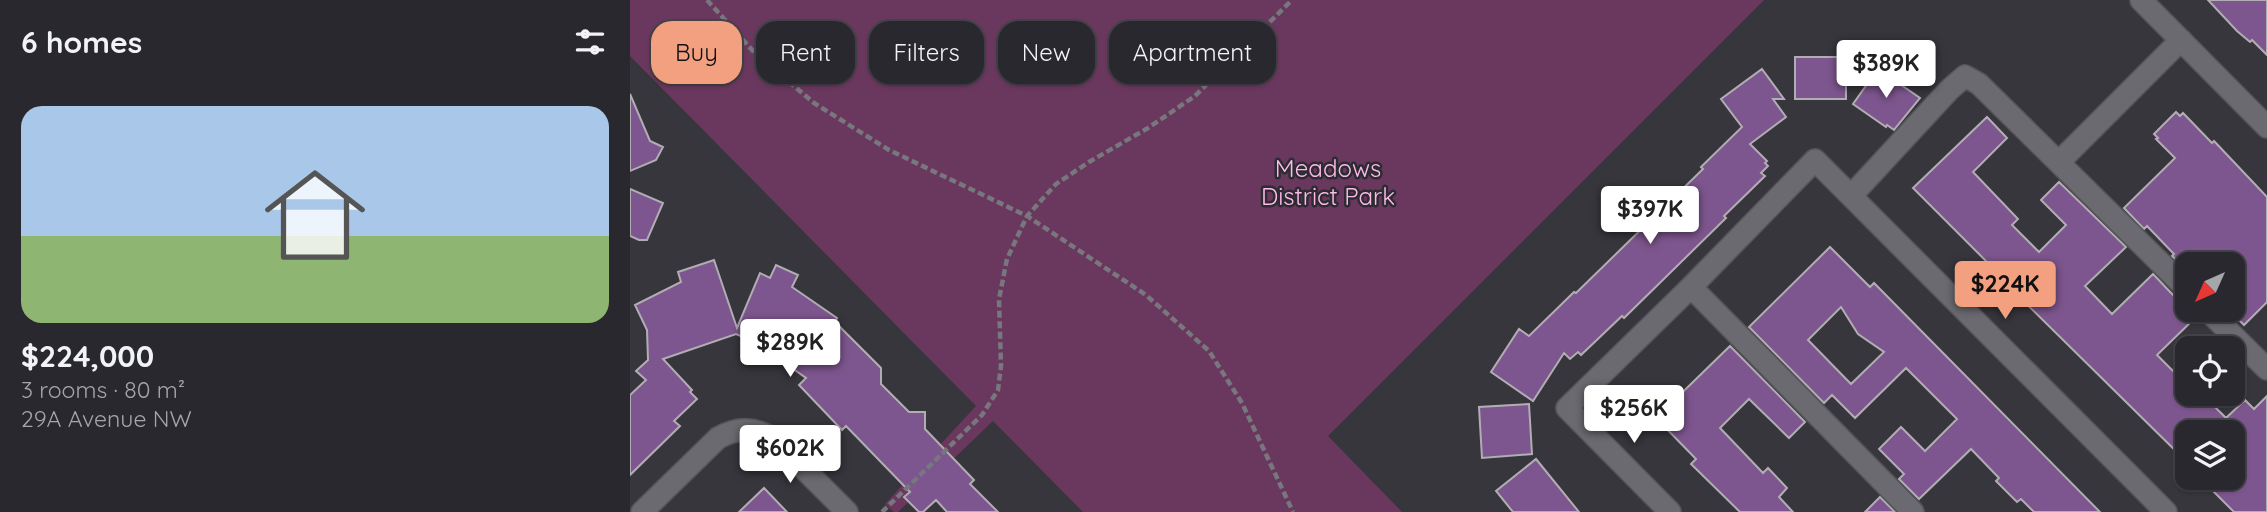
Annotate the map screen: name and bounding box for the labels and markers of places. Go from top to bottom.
pin: $389K [1837,41,1935,100]
pin: $397K [1601,187,1699,246]
pin: $224K [1956,262,2054,321]
pin: $289K [741,320,839,379]
pin: $256K [1585,386,1683,445]
pin: $602K [741,426,839,485]

